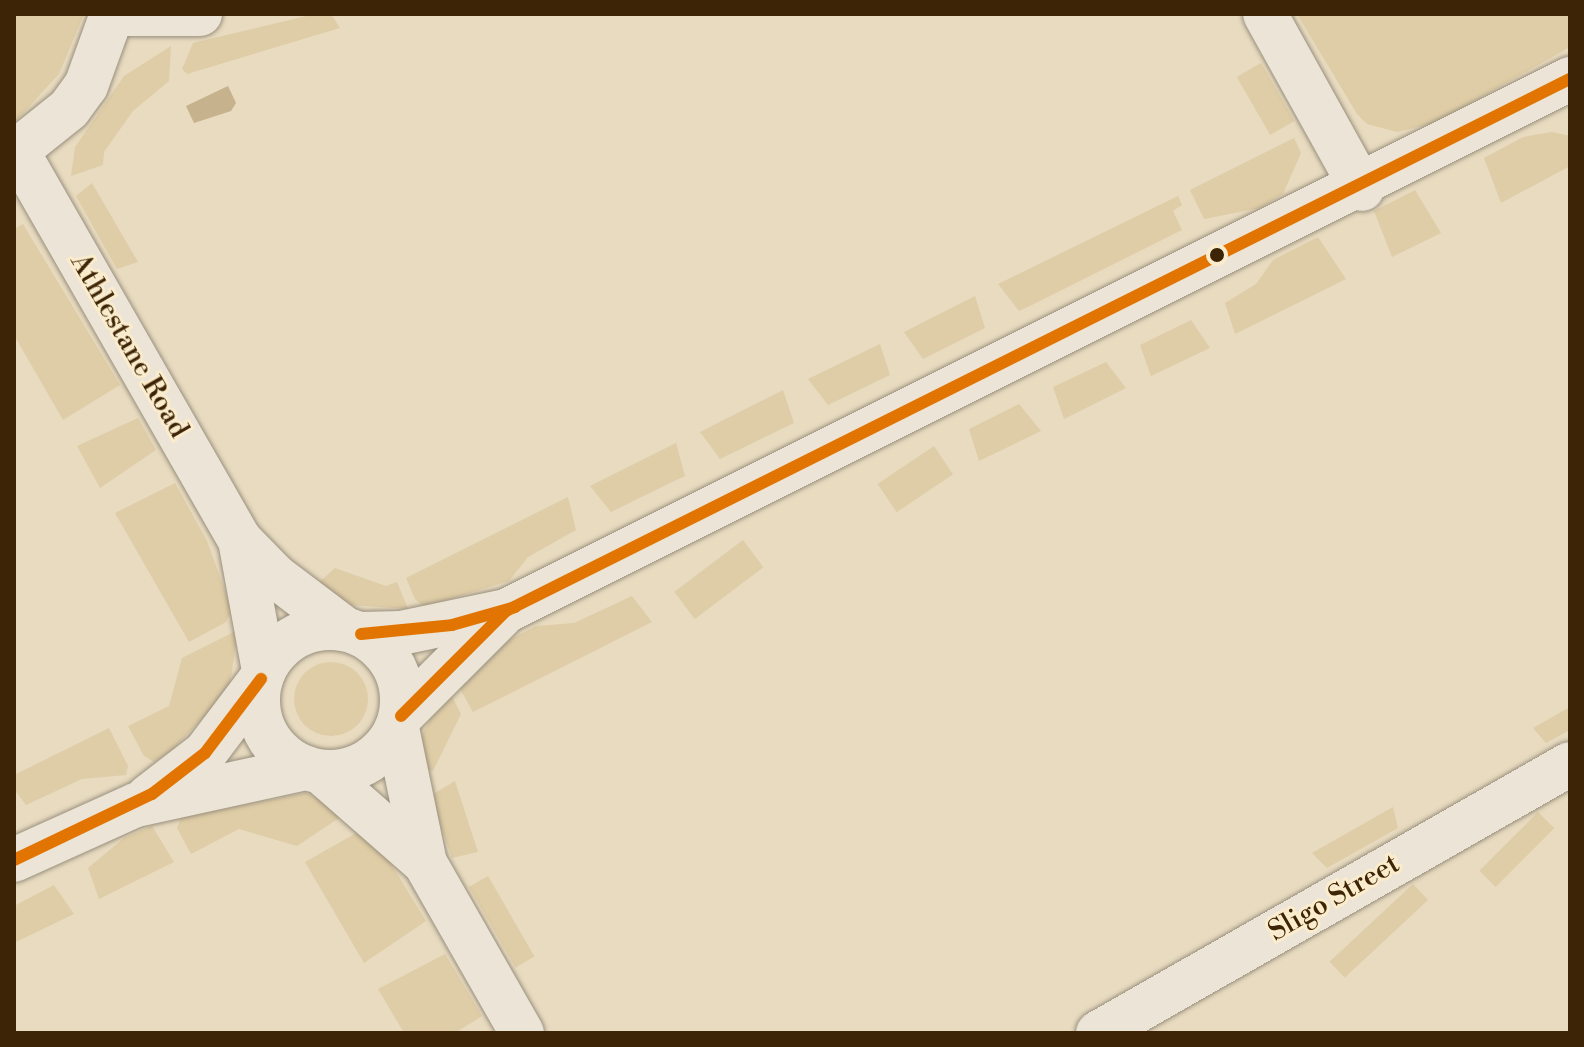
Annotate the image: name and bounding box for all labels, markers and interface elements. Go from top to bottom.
unlabelled marker [1209,247,1225,263]
street label: Athlestane Road [63,248,195,444]
street label: Sligo Street [1263,847,1405,949]

